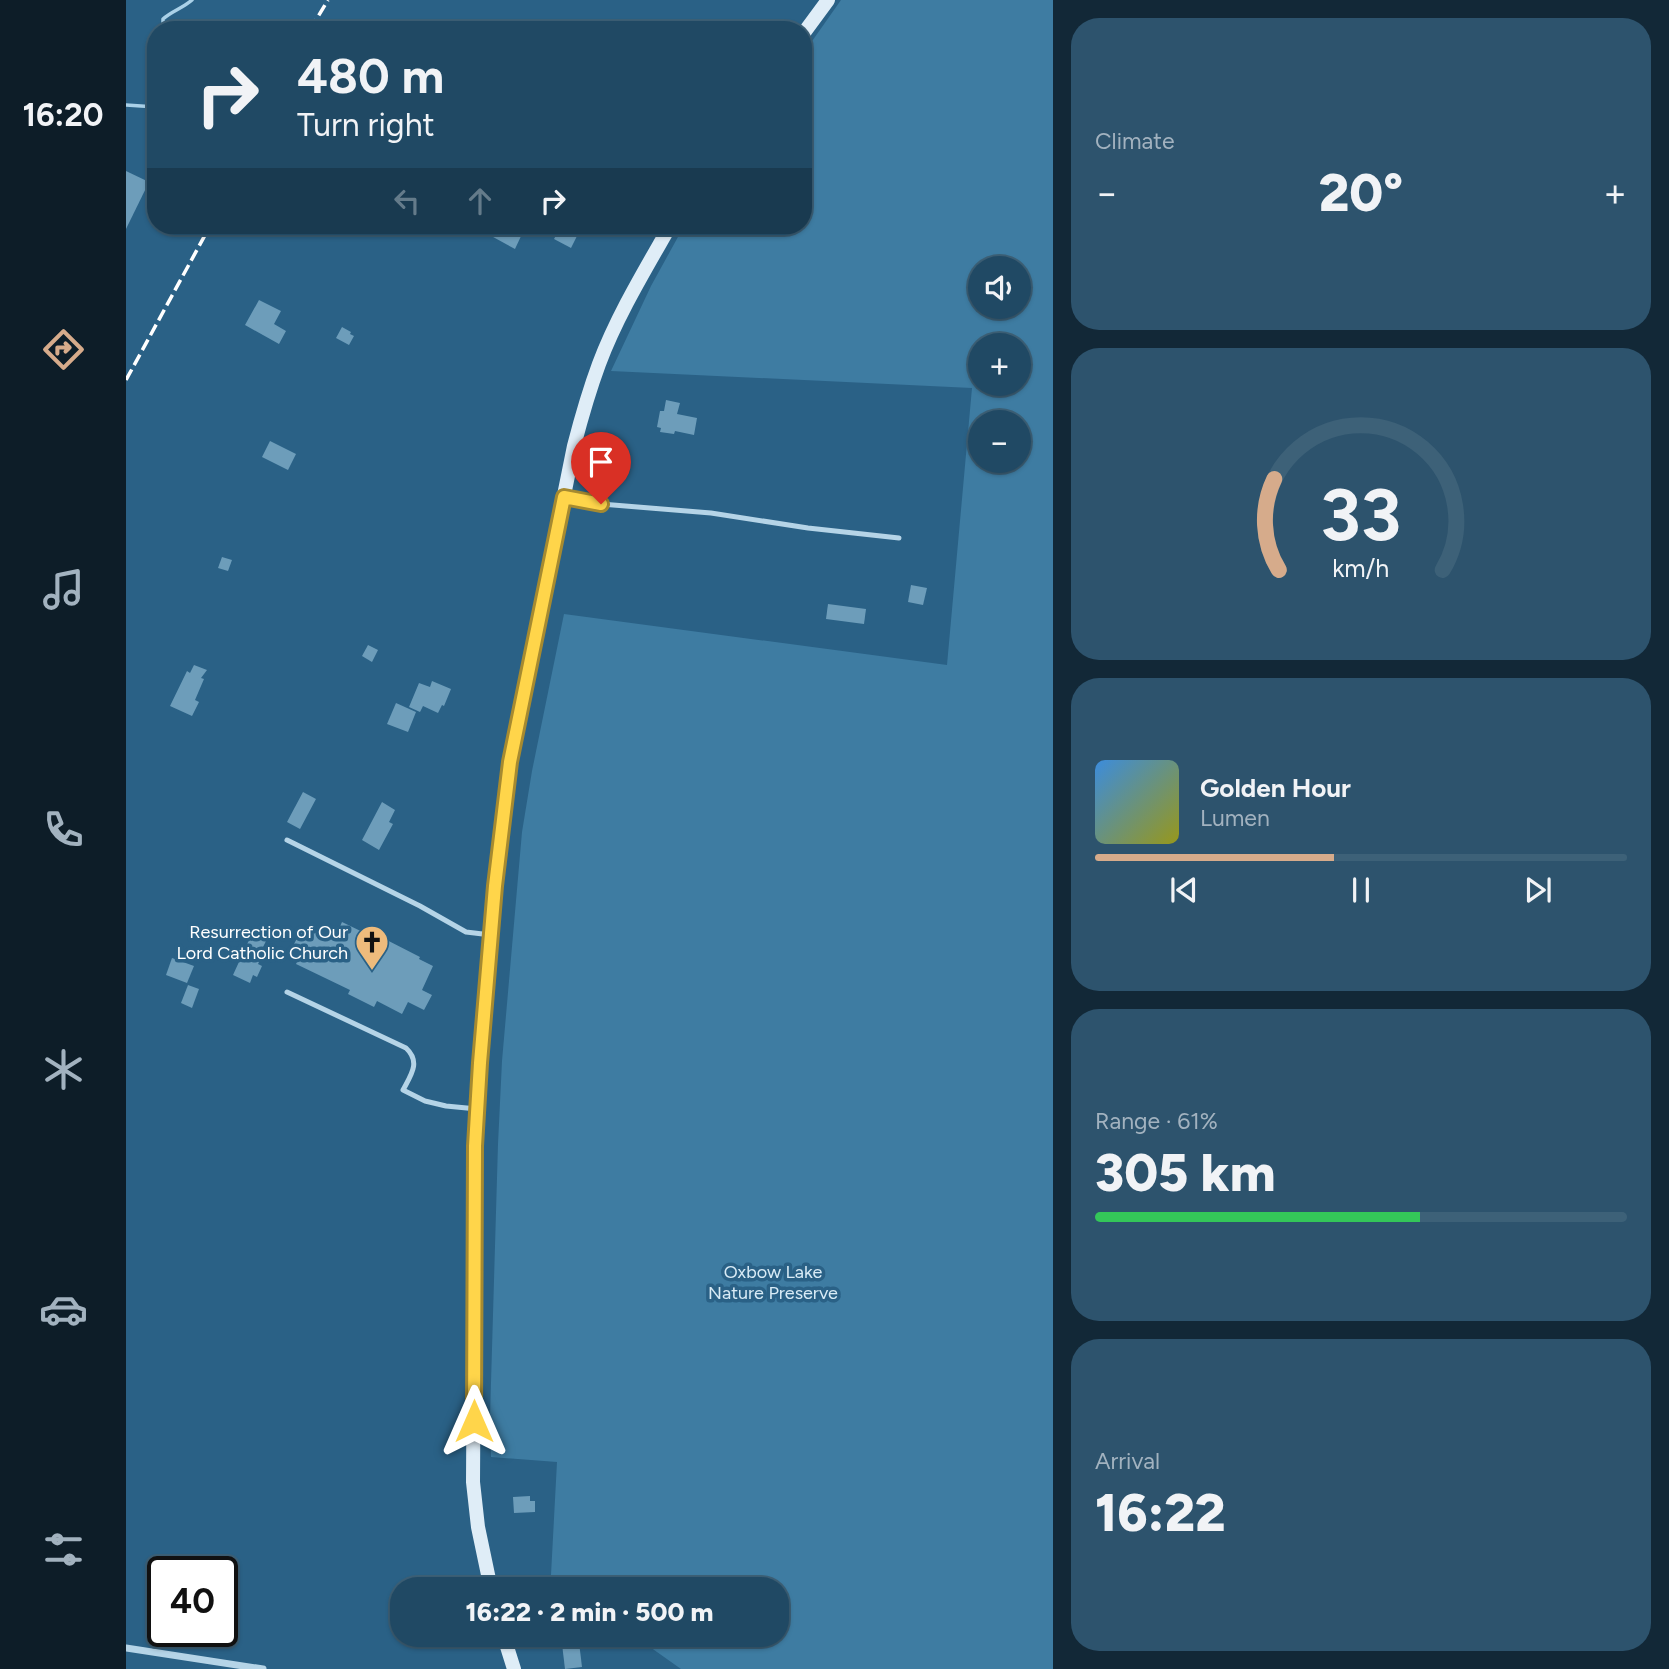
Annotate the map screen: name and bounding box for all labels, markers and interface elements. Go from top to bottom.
text: 480 m [297,46,444,105]
icon: right [182,49,273,140]
text: 16:20 [23,96,103,134]
text: Turn right [297,106,435,144]
text: Climate [1095,127,1174,155]
text: 20° [1319,162,1403,224]
text: − [1095,170,1119,216]
text: + [1603,170,1627,216]
icon: left [388,182,426,220]
icon: ahead [461,182,499,220]
icon: right [534,182,572,220]
map controls [968,256,1031,473]
button: sound [968,256,1031,319]
icon: directions [39,325,88,374]
button: + [968,333,1031,396]
button: − [968,410,1031,473]
pin [571,432,631,504]
icon: arrive [582,443,620,481]
text: 33 [1321,472,1401,559]
text: km/h [1332,553,1390,583]
icon: music [39,565,88,614]
text: Golden Hour [1200,772,1351,804]
text: Lumen [1200,804,1270,832]
icon: phone [39,805,88,854]
icon: previous [1165,871,1203,909]
icon: pause [1342,871,1380,909]
icon: next [1519,871,1557,909]
place label: Resurrection of Our Lord Catholic Church [176,921,348,964]
church icon: Resurrection of Our Lord Catholic Church [353,923,391,972]
icon: climate [39,1045,88,1094]
text: Range · 61% [1095,1107,1218,1135]
text: 305 km [1095,1142,1276,1204]
park label: Oxbow Lake Nature Preserve [708,1261,838,1304]
icon: car [39,1285,88,1334]
position arrow [437,1384,511,1458]
text: Arrival [1095,1447,1160,1475]
text: 16:22 [1095,1482,1226,1544]
icon: filters [39,1525,88,1574]
speed limit sign: 40 [147,1556,238,1647]
text: 16:22 · 2 min · 500 m [466,1596,713,1628]

